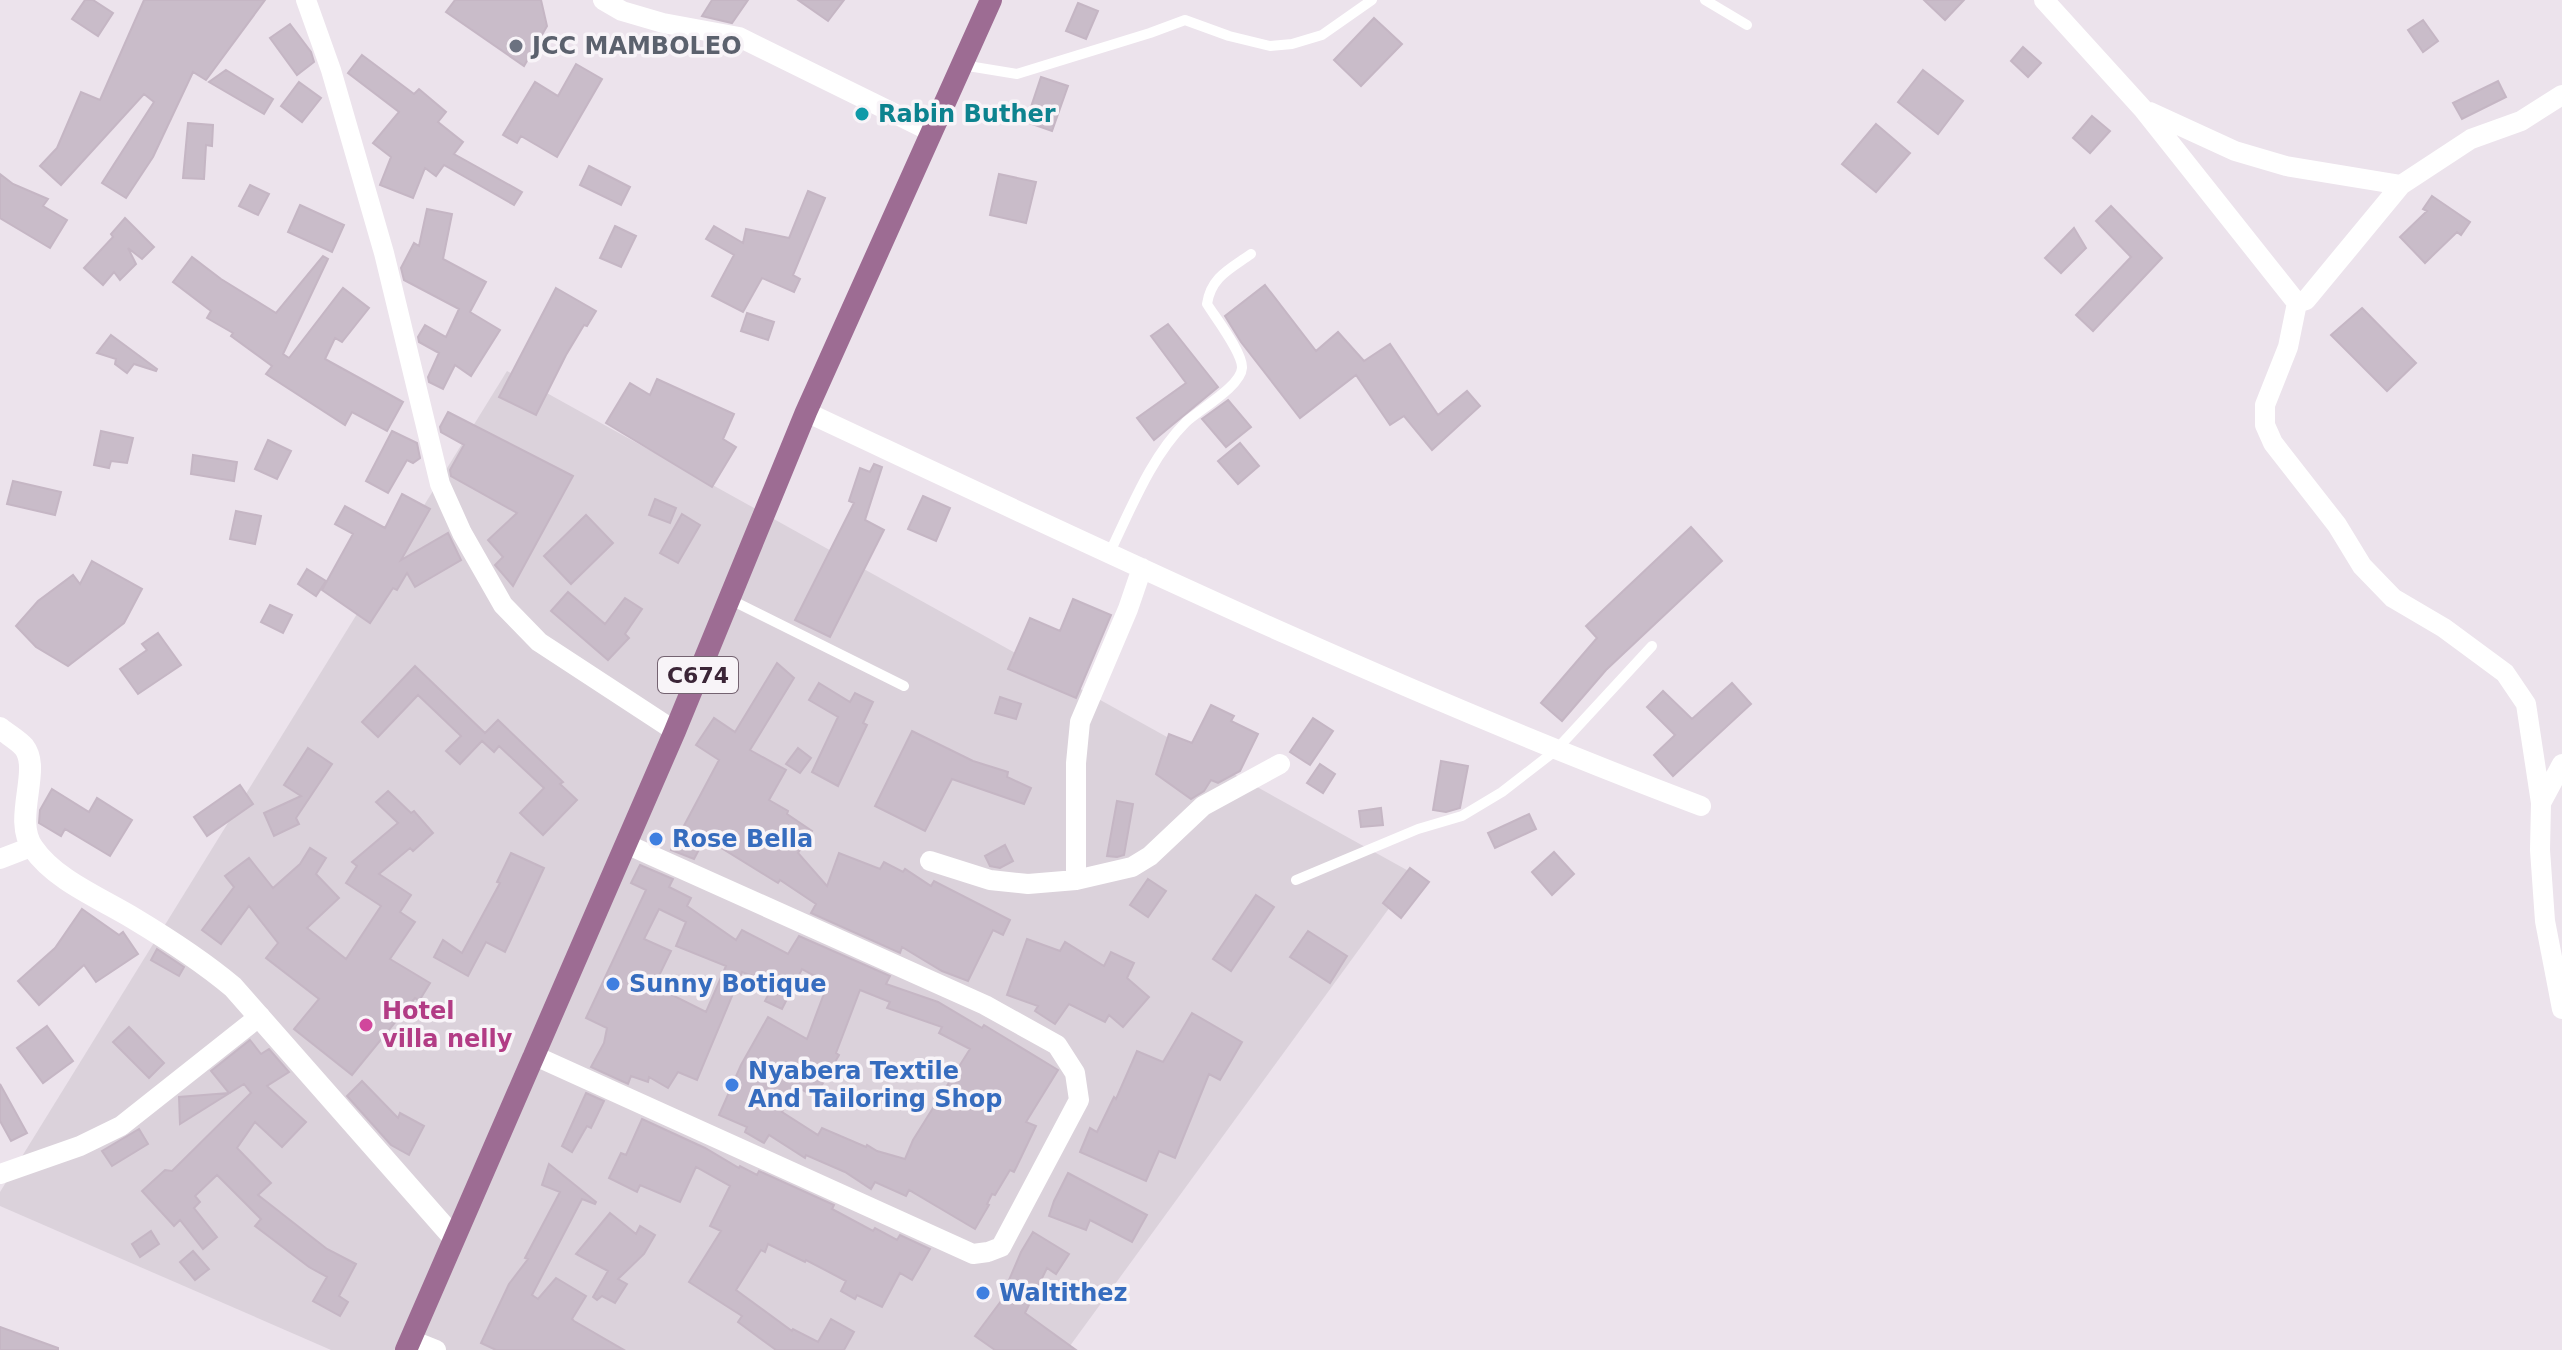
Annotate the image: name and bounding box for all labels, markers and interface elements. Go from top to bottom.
place label: JCC MAMBOLEO [530,32,742,60]
marker: JCC MAMBOLEO [507,37,525,55]
place label: Rabin Buther [878,100,1056,128]
marker: Rabin Buther [853,105,871,123]
road number: C674 [658,657,738,693]
place label: Rose Bella [672,825,813,853]
marker: Rose Bella [647,830,665,848]
place label: Sunny Botique [629,970,827,998]
marker: Sunny Botique [604,975,622,993]
place label: Hotel villa nelly [382,997,513,1053]
marker: Hotel villa nelly [357,1016,375,1034]
place label: Nyabera Textile And Tailoring Shop [748,1057,1002,1113]
marker: Nyabera Textile And Tailoring Shop [723,1076,741,1094]
place label: Waltithez [999,1279,1128,1307]
marker: Waltithez [974,1284,992,1302]

